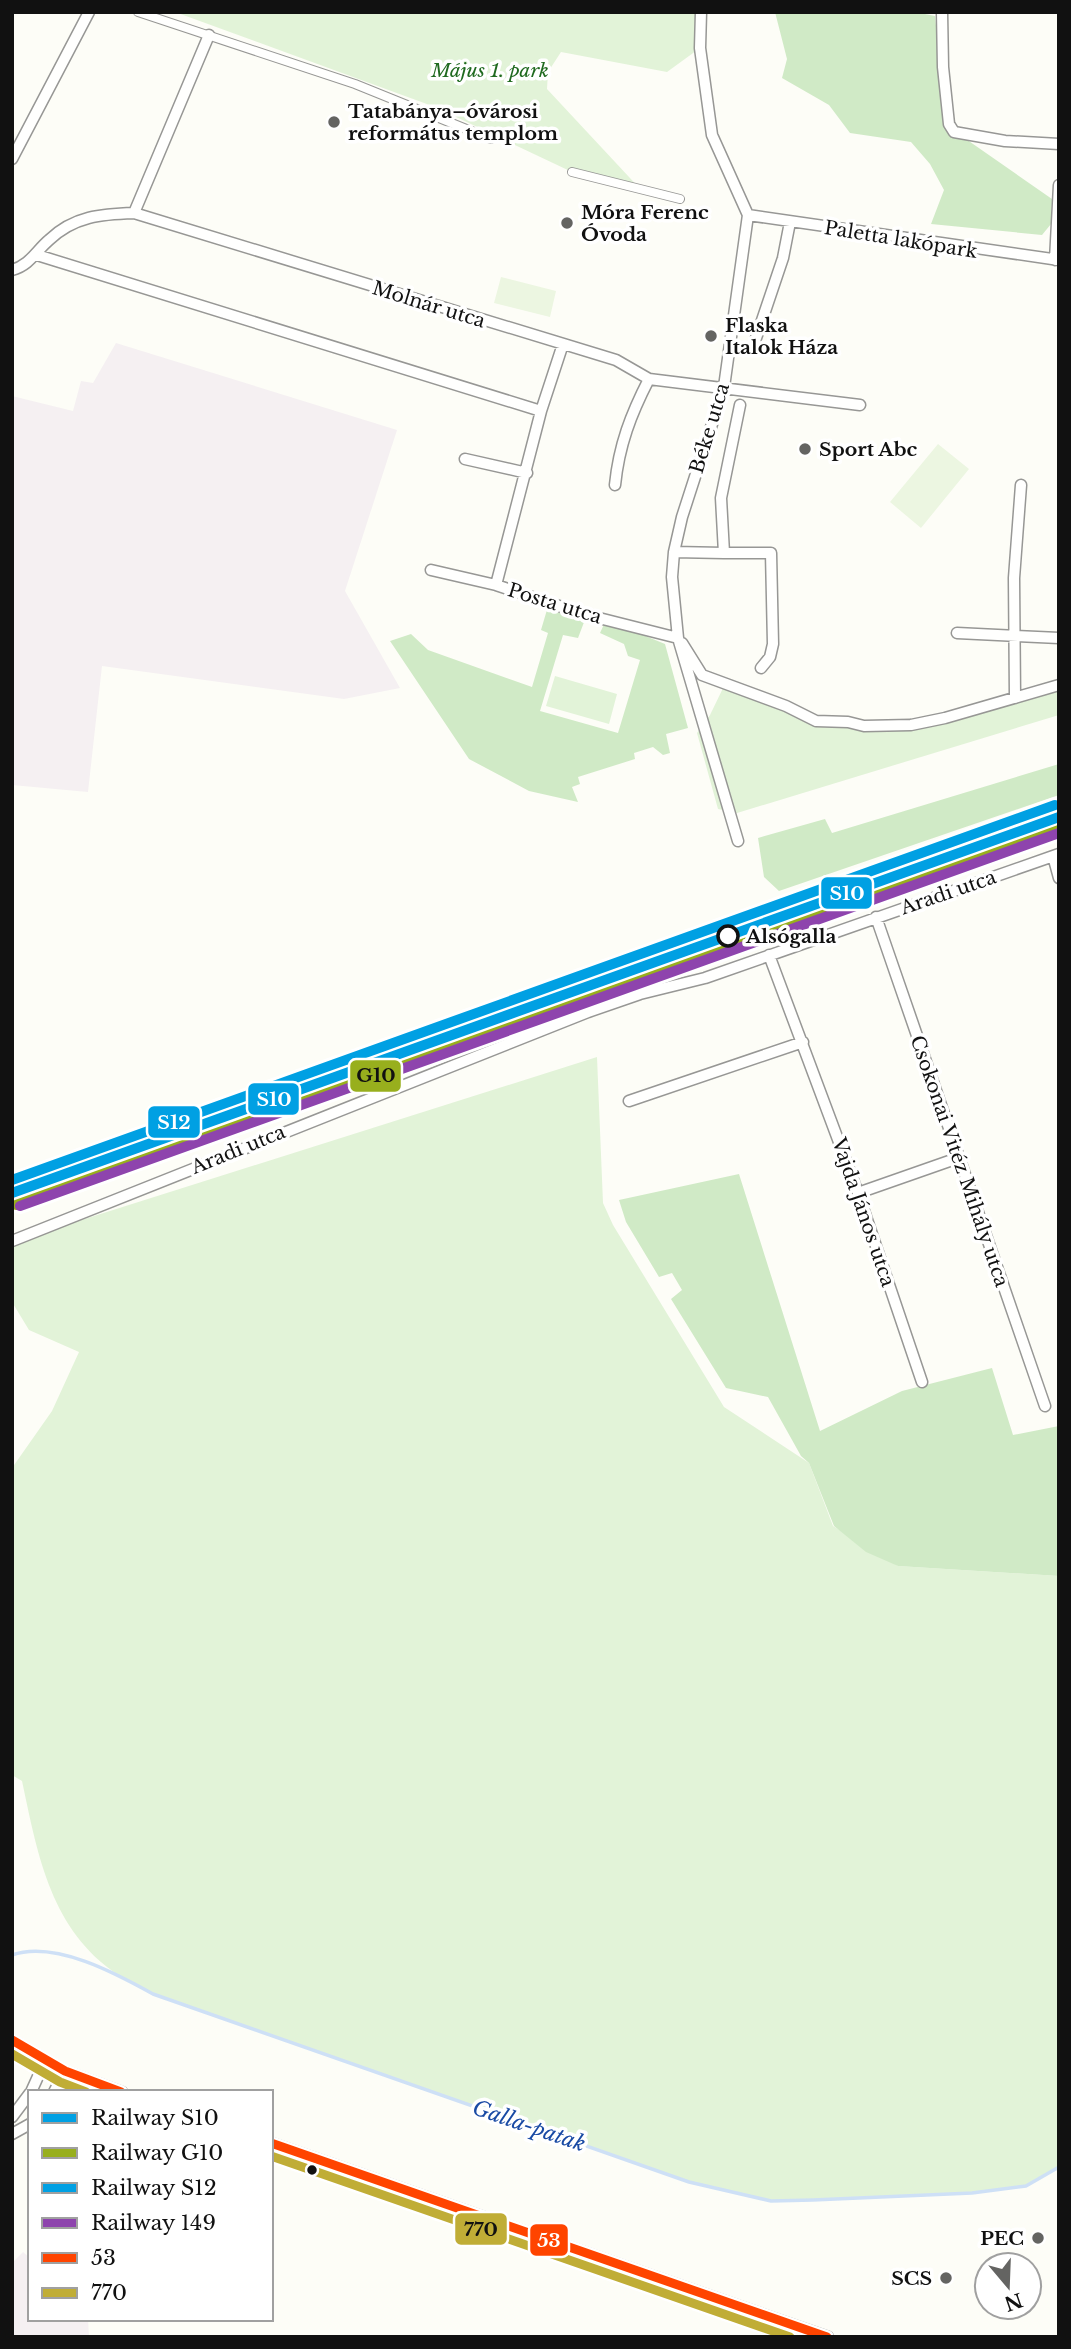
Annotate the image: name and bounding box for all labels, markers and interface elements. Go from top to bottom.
park label: Május 1. park [430,59,549,82]
place label: Tatabánya–óvárosi református templom [348,100,558,145]
marker: Tatabánya–óvárosi református templom [326,114,342,130]
place label: Móra Ferenc Óvoda [581,201,709,246]
marker: Móra Ferenc Óvoda [559,215,575,231]
street label: Paletta lakópark [823,216,980,263]
street label: Molnár utca [370,276,489,333]
place label: Flaska Italok Háza [725,314,838,359]
marker: Flaska Italok Háza [703,328,719,344]
street label: Béke utca [685,380,734,476]
place label: Sport Abc [819,438,917,461]
marker: Sport Abc [797,441,813,457]
street label: Posta utca [505,578,605,629]
street label: Aradi utca [896,865,999,920]
line badge: S10 [820,876,873,910]
text: S10 [829,882,865,905]
marker: Alsógalla [717,925,739,947]
place label: Alsógalla [745,925,836,948]
street label: Csokonai Vitéz Mihály utca [906,1032,1014,1290]
line badge: G10 [349,1059,402,1093]
text: G10 [356,1064,396,1087]
line badge: S10 [247,1082,300,1116]
text: S10 [256,1088,292,1111]
line badge: S12 [147,1105,201,1139]
text: S12 [157,1111,191,1134]
street label: Aradi utca [187,1120,289,1179]
street label: Vajda János utca [827,1134,900,1290]
legend [28,2090,273,2321]
water label: Galla-patak [469,2095,589,2157]
text: Railway S10 [91,2105,219,2131]
text: Railway G10 [91,2140,223,2166]
unlabelled marker [305,2163,319,2177]
text: Railway S12 [91,2175,217,2201]
text: Railway 149 [91,2210,216,2236]
line badge: 770 [454,2212,508,2246]
text: 770 [464,2218,498,2241]
line badge: 53 [529,2223,569,2257]
place label: PEC [980,2227,1024,2250]
text: 53 [537,2229,561,2252]
marker: PEC [1030,2230,1046,2246]
text: 53 [91,2245,116,2271]
north arrow [973,2251,1043,2321]
place label: SCS [891,2267,932,2290]
marker: SCS [938,2270,954,2286]
text: 770 [91,2280,127,2306]
text: N [1001,2288,1026,2315]

